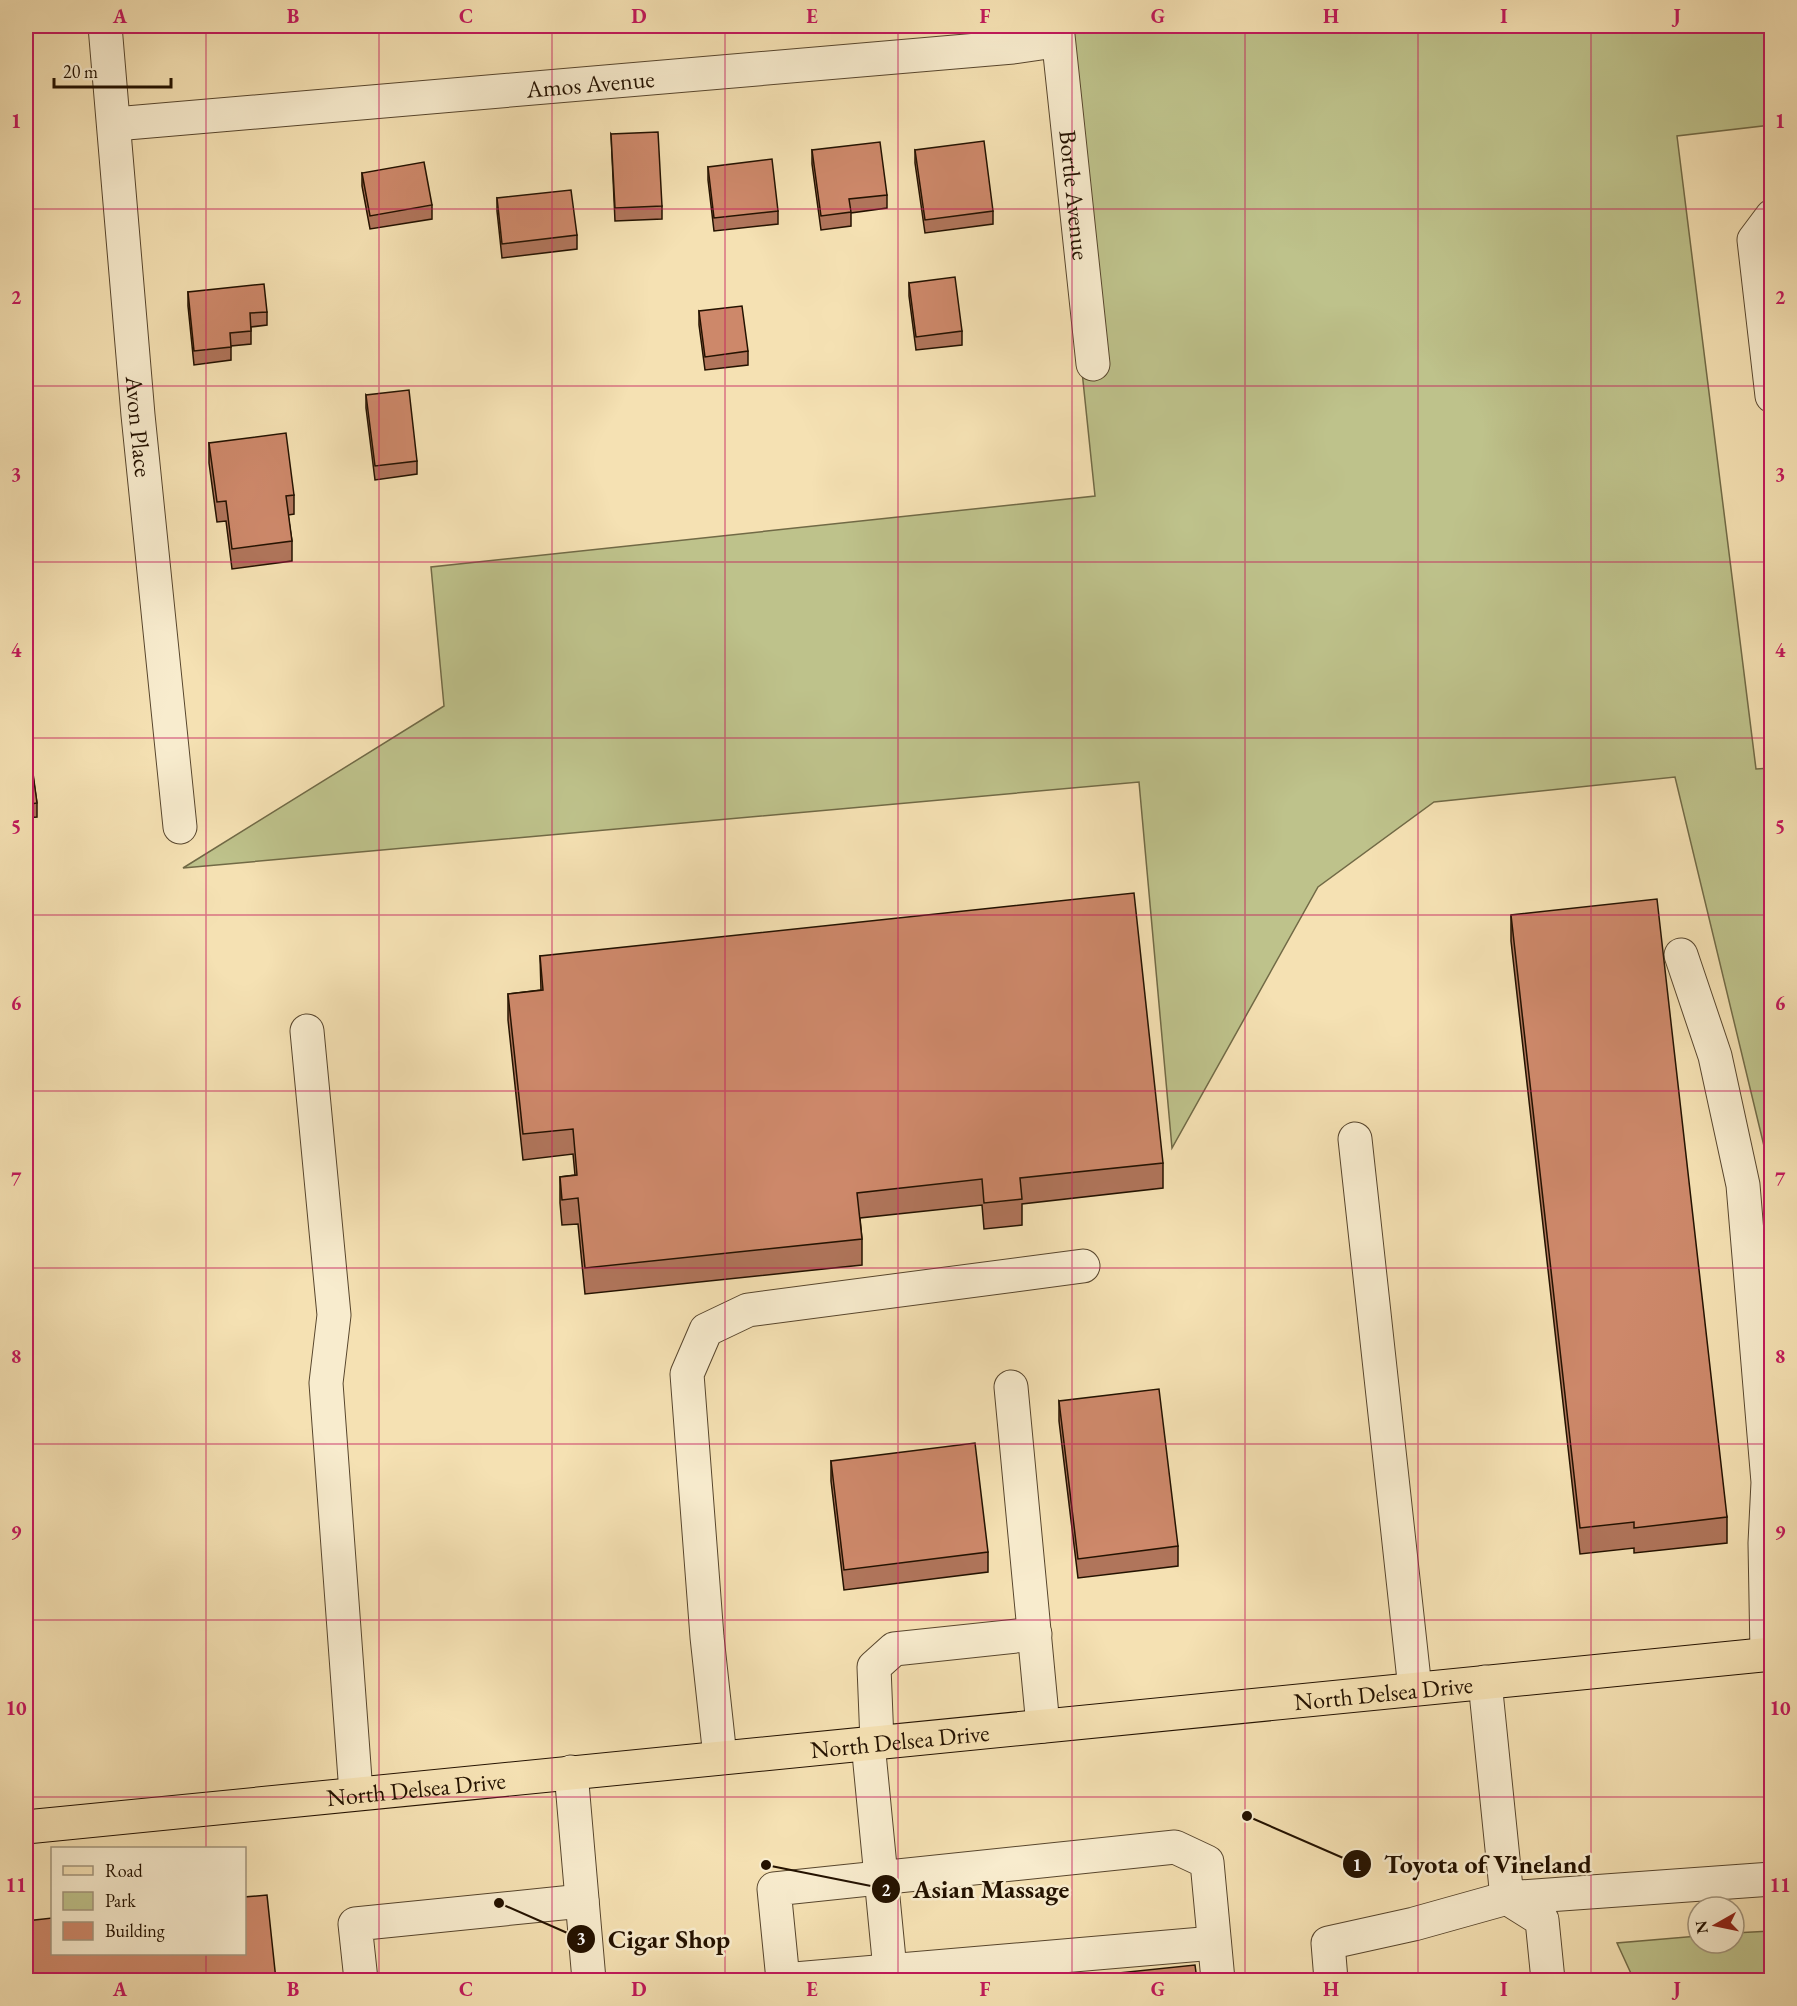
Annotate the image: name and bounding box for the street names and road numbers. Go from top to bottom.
street label: Amos Avenue [524,62,656,104]
street label: Bortle Avenue [1053,129,1097,262]
street label: Avon Place [119,374,160,479]
street label: North Delsea Drive [1292,1668,1474,1717]
street label: North Delsea Drive [809,1716,991,1765]
street label: North Delsea Drive [325,1764,507,1813]

